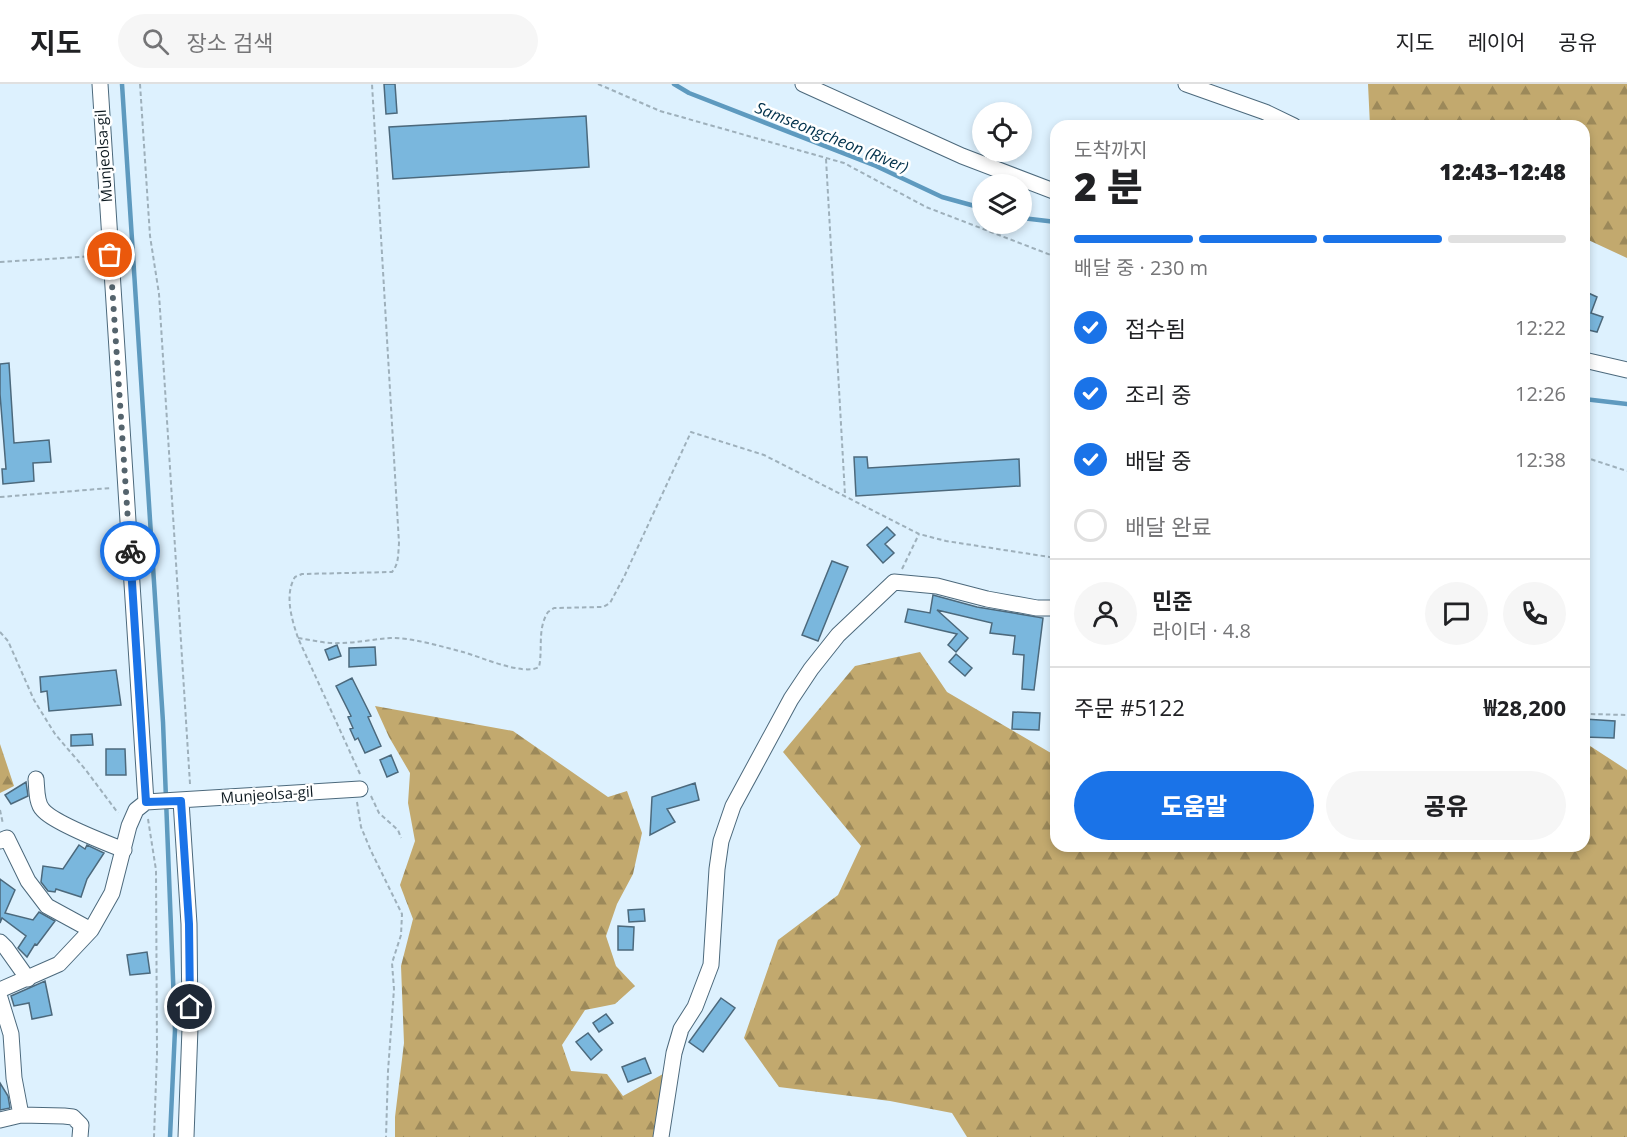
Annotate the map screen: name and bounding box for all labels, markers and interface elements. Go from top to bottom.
search box [118,14,538,68]
text: 지도 [30,23,82,61]
icon: search [139,25,172,58]
text: 장소 검색 [187,27,273,57]
text: 지도 [1396,28,1434,56]
text: 레이어 [1467,28,1525,56]
text: 공유 [1558,28,1597,56]
water label: Samseongcheon (River) [752,96,912,178]
map controls [972,102,1032,234]
button: locate [972,102,1032,162]
street label: Munjeolsa-gil [90,109,116,203]
text: 도착까지 [1074,136,1148,163]
text: 12:43–12:48 [1439,156,1566,186]
text: 2 분 [1074,159,1143,212]
button: layers [972,174,1032,234]
pin [84,229,135,280]
icon: bag [93,238,126,271]
text: 배달 중 · 230 m [1074,254,1208,281]
icon: check [1074,311,1107,344]
text: 접수됨 [1125,313,1186,343]
text: 12:22 [1515,314,1566,341]
icon: check [1074,377,1107,410]
text: 조리 중 [1125,379,1191,409]
text: 12:26 [1515,380,1566,407]
icon: check [1074,443,1107,476]
text: 배달 중 [1125,445,1191,475]
text: 12:38 [1515,446,1566,473]
text: 배달 완료 [1125,511,1212,541]
courier [100,521,160,581]
icon: bike [114,535,147,568]
button: person [1074,582,1137,645]
button: chat [1425,582,1488,645]
button: phone [1503,582,1566,645]
text: 민준 [1152,585,1192,615]
text: 라이더 · 4.8 [1152,617,1251,644]
text: 주문 #5122 [1074,692,1185,722]
text: ₩28,200 [1484,692,1566,722]
button: 도움말 [1074,771,1314,840]
button: 공유 [1326,771,1566,840]
street label: Munjeolsa-gil [220,781,314,807]
pin [164,981,215,1032]
icon: home [173,990,206,1023]

